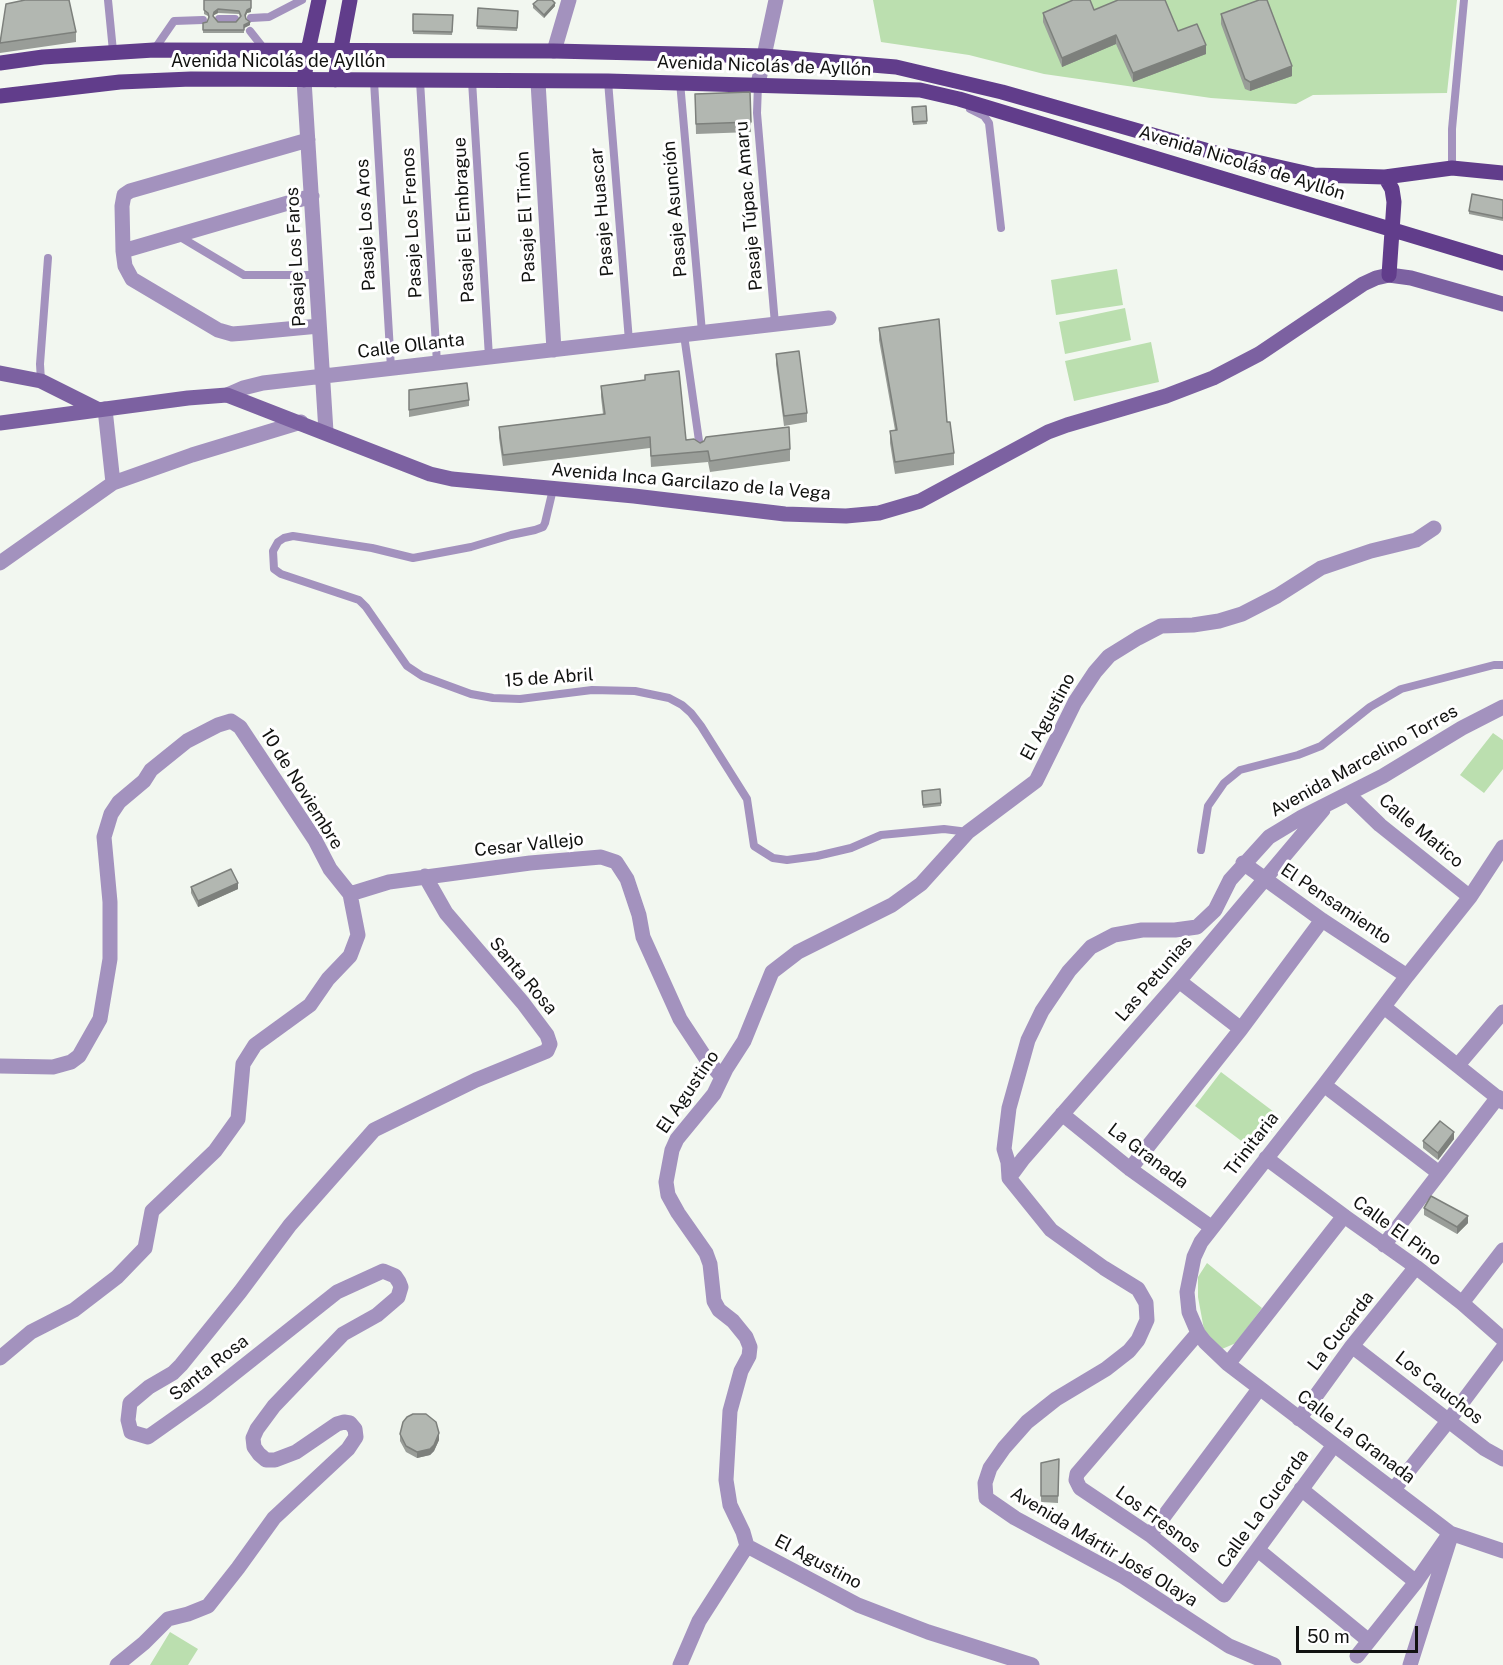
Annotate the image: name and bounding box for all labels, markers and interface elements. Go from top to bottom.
street label: Avenida Nicolás de Ayllón [171,50,385,72]
street label: Avenida Nicolás de Ayllón [656,51,872,81]
street label: Pasaje Túpac Amaru [731,120,767,292]
street label: Avenida Nicolás de Ayllón [1136,121,1348,205]
street label: Pasaje El Embrague [449,137,479,303]
street label: Pasaje Asunción [658,140,692,278]
street label: Pasaje Los Frenos [397,147,427,299]
street label: Pasaje Huascar [586,147,618,277]
street label: Pasaje El Timón [512,151,540,283]
street label: Pasaje Los Aros [352,158,380,292]
street label: Pasaje Los Faros [282,187,310,327]
street label: Calle Ollanta [356,329,466,363]
street label: Avenida Inca Garcilazo de la Vega [550,459,832,505]
street label: 15 de Abril [504,664,594,692]
street label: El Agustino [1016,670,1080,764]
street label: Avenida Marcelino Torres [1266,700,1462,822]
street label: 10 de Noviembre [256,725,348,853]
street label: Calle Matico [1374,789,1468,873]
street label: Cesar Vallejo [473,829,585,861]
street label: El Pensamiento [1277,859,1395,949]
street label: Las Petunias [1111,932,1197,1026]
street label: Santa Rosa [484,933,562,1019]
street label: El Agustino [652,1046,724,1138]
street label: Trinitaria [1220,1108,1284,1180]
street label: La Granada [1103,1119,1193,1193]
street label: Calle El Pino [1348,1192,1446,1270]
street label: La Cucarda [1303,1287,1379,1375]
street label: Santa Rosa [165,1330,253,1406]
street label: Los Cauchos [1391,1347,1487,1429]
street label: Calle La Granada [1293,1386,1419,1488]
street label: Calle La Cucarda [1213,1445,1313,1573]
street label: Avenida Mártir José Olaya [1006,1482,1202,1612]
street label: Los Fresnos [1111,1482,1205,1558]
street label: El Agustino [771,1530,865,1594]
scale bar [1299,1614,1420,1652]
text: 50 m [1307,1626,1350,1647]

